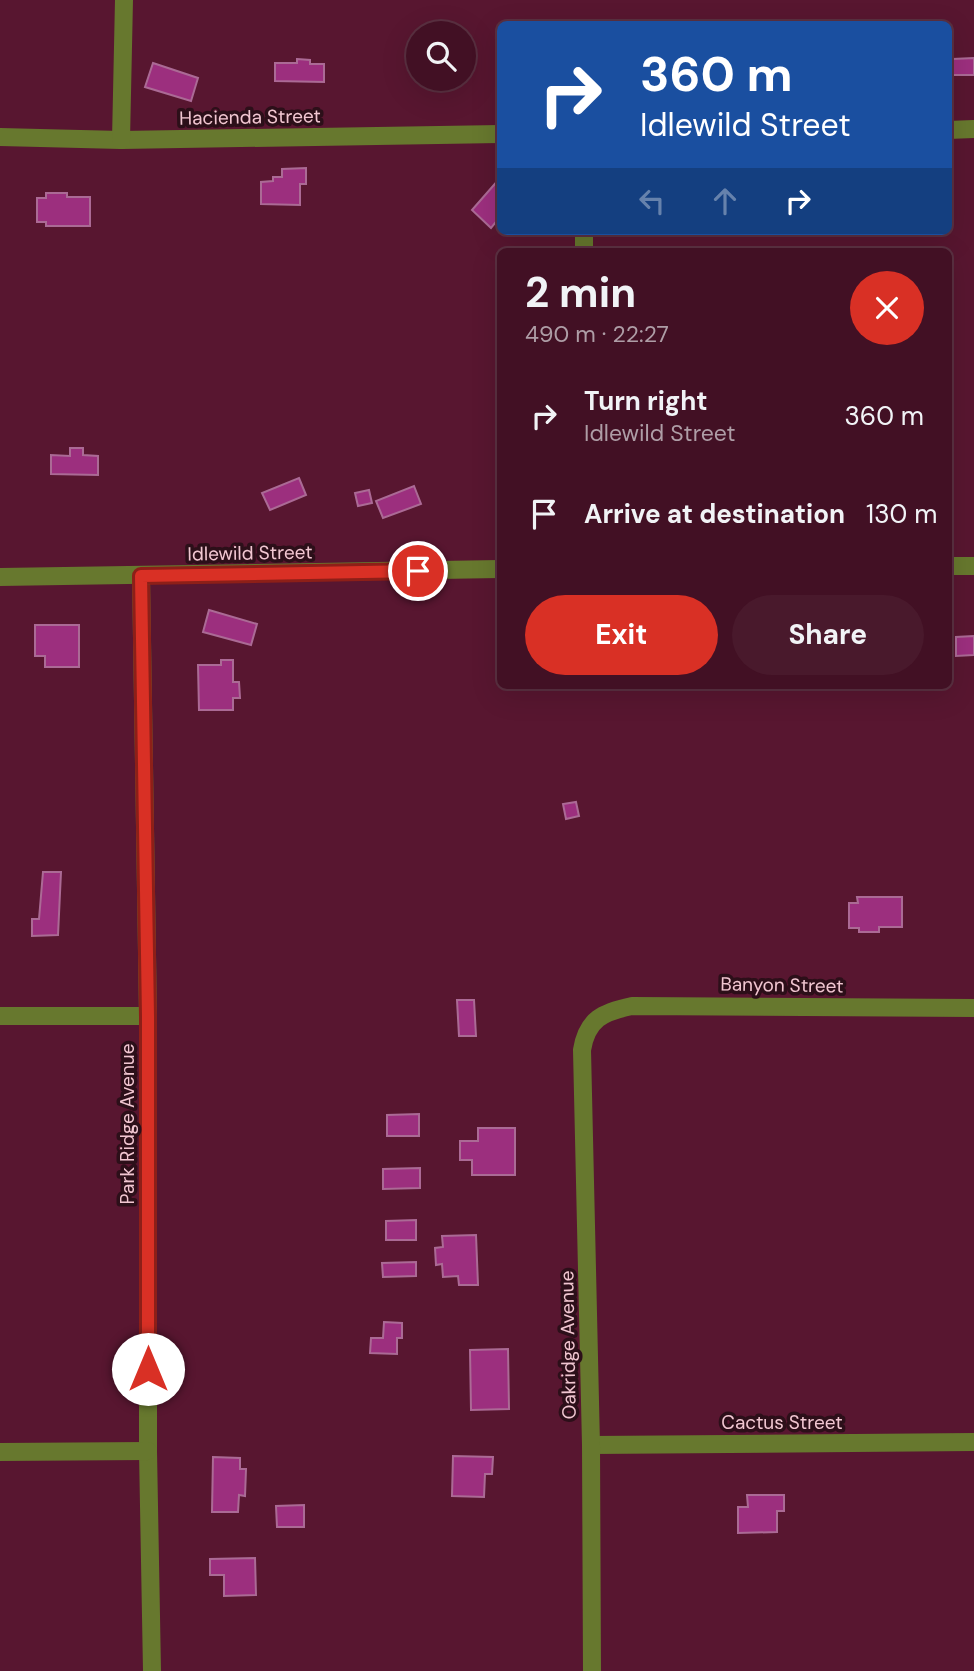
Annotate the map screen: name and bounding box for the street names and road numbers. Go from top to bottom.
street label: Hacienda Street [179,103,321,131]
street label: Idlewild Street [187,539,313,567]
street label: Banyon Street [720,971,844,999]
street label: Park Ridge Avenue [115,1044,140,1204]
street label: Oakridge Avenue [554,1270,582,1420]
street label: Cactus Street [721,1410,843,1435]

